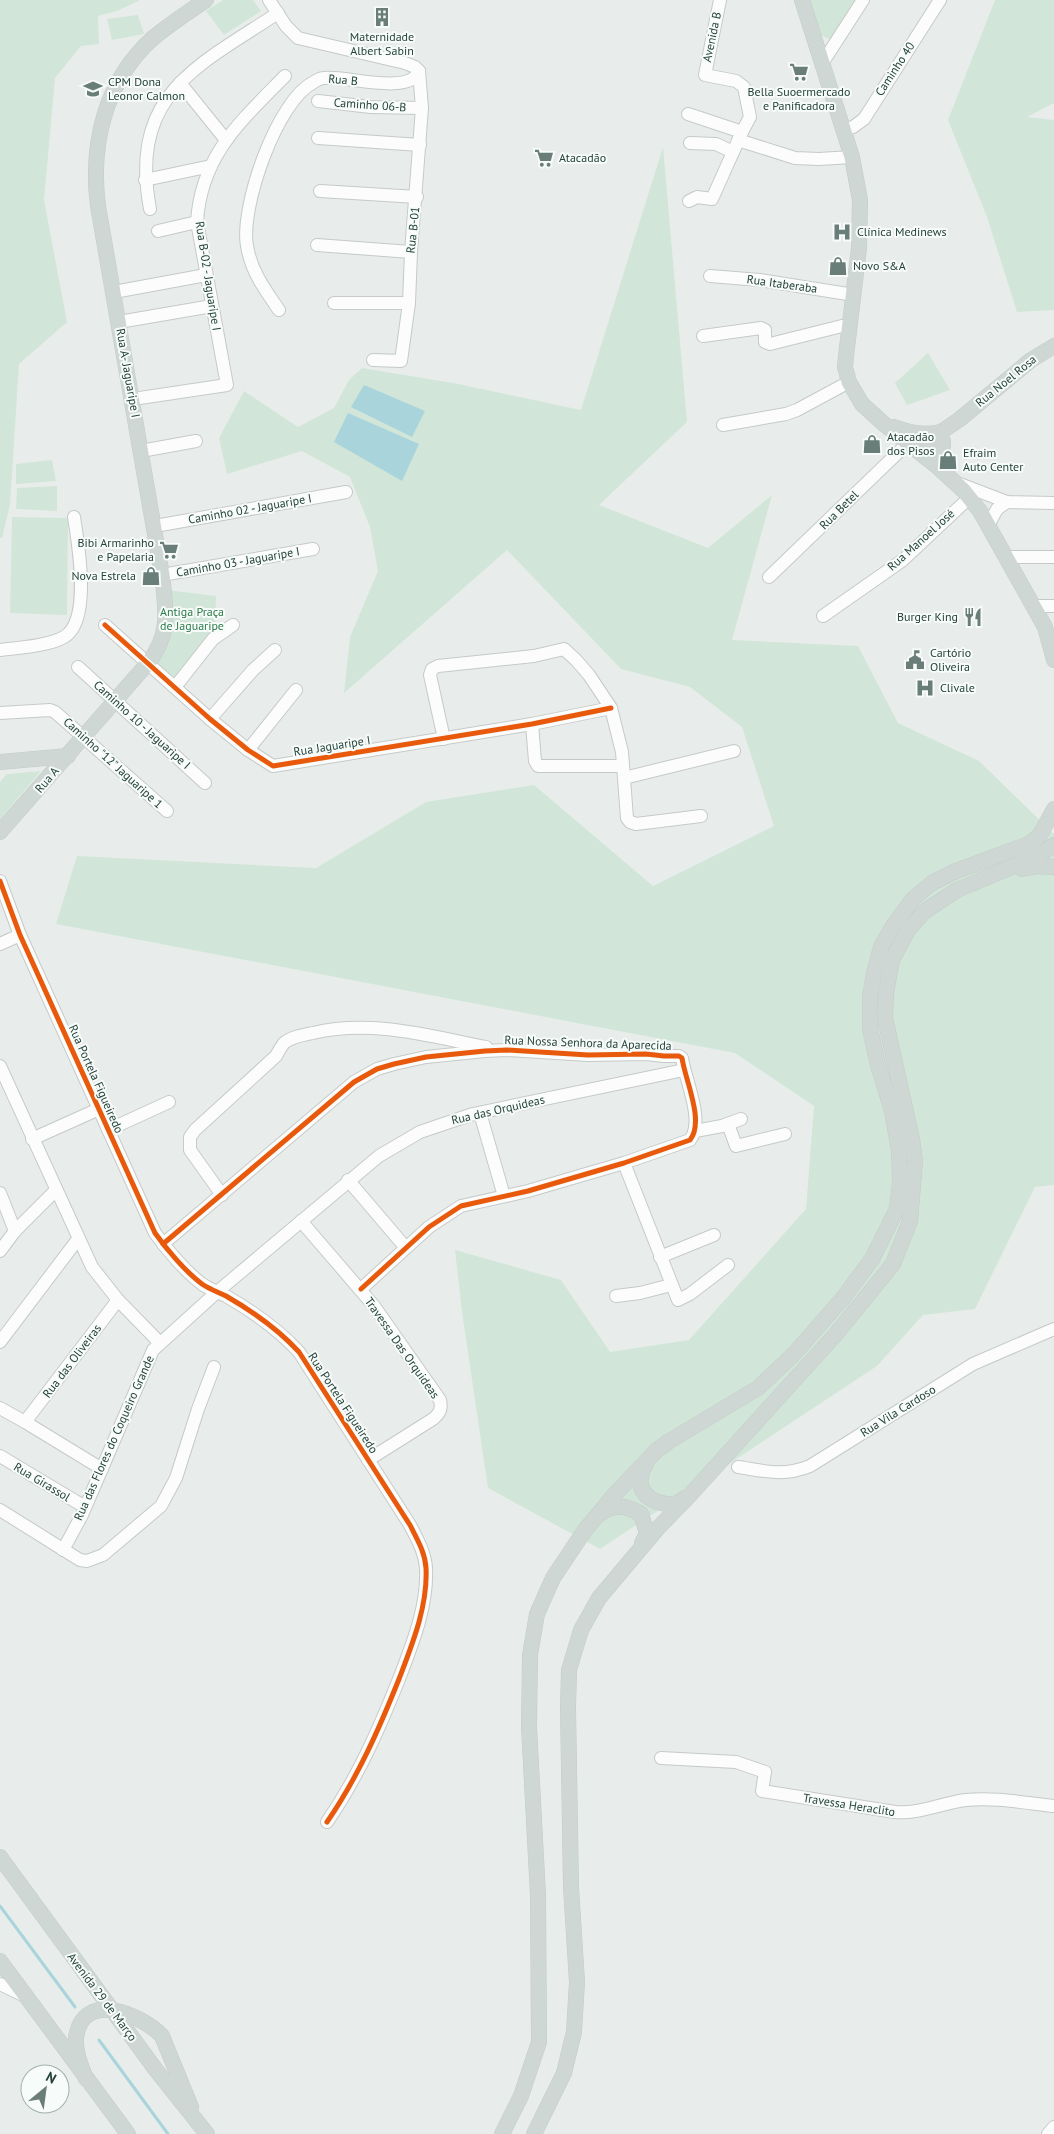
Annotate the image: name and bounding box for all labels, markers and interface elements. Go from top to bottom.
building icon: Maternidade Albert Sabin [371,6,393,28]
street label: Avenida B [699,11,724,63]
place label: Maternidade Albert Sabin [350,29,414,58]
street label: Caminho 40 [872,39,918,99]
supermarket icon: Bella Suoermercado e Panificadora [788,61,810,83]
street label: Rua B [328,71,358,88]
place label: CPM Dona Leonor Calmon [108,74,185,103]
school or university icon: CPM Dona Leonor Calmon [82,78,104,100]
place label: Bella Suoermercado e Panificadora [748,84,850,113]
street label: Caminho 06-B [333,94,407,115]
supermarket icon: Atacadão [533,147,555,169]
place label: Atacadão [559,150,606,165]
street label: Rua B-01 [403,206,422,254]
street label: Rua B-02 - Jaguaripe I [192,220,225,332]
hospital icon: Clínica Medinews [831,221,853,243]
place label: Clínica Medinews [857,224,947,239]
shop icon: Novo S&A [827,255,849,277]
place label: Novo S&A [853,258,906,273]
street label: Rua Itaberaba [746,271,818,296]
street label: Rua A- Jaguaripe I [113,327,144,419]
street label: Rua Noel Rosa [972,351,1039,410]
place label: Atacadão dos Pisos [887,429,935,458]
shop icon: Atacadão dos Pisos [861,433,883,455]
place label: Efraim Auto Center [963,445,1023,474]
shop icon: Efraim Auto Center [937,449,959,471]
street label: Rua Betel [816,487,862,532]
street label: Caminho 02 - Jaguaripe I [187,490,313,527]
street label: Rua Manoel José [884,506,957,574]
place label: Bibi Armarinho e Papelaria [78,535,154,564]
supermarket icon: Bibi Armarinho e Papelaria [158,539,180,561]
street label: Caminho 03 - Jaguaripe I [175,543,301,580]
shop icon: Nova Estrela [140,565,162,587]
place label: Nova Estrela [72,568,136,583]
park label: Antiga Praça de Jaguaripe [160,604,224,633]
restaurant icon: Burger King [962,606,984,628]
place label: Burger King [897,609,958,624]
place label: Cartório Oliveira [930,645,971,674]
public building icon: Cartório Oliveira [904,649,926,671]
street label: Caminho 10 - Jaguaripe I [91,677,194,772]
hospital icon: Clivale [914,677,936,699]
place label: Clivale [940,680,975,695]
street label: Caminho "12" Jaguaripe 1 [60,714,166,811]
street label: Rua Jaguaripe I [292,732,371,759]
street label: Rua A [31,764,62,796]
street label: Rua Portela Figueiredo [66,1022,127,1135]
street label: Rua Nossa Senhora da Aparecida [504,1032,672,1053]
street label: Rua das Orquideas [450,1091,546,1128]
street label: Travessa Das Orquideas [362,1294,443,1401]
street label: Rua das Oliveiras [39,1321,104,1400]
street label: Rua Portela Figueiredo [305,1349,382,1456]
street label: Rua das Flores do Coqueiro Grande [70,1353,157,1523]
street label: Rua Vila Cardoso [857,1381,938,1440]
street label: Rua Girassol [11,1459,74,1505]
street label: Travessa Heraclito [802,1790,896,1819]
street label: Avenida 29 de Março [64,1950,141,2044]
north arrow [20,2064,70,2114]
text: N [43,2068,60,2088]

